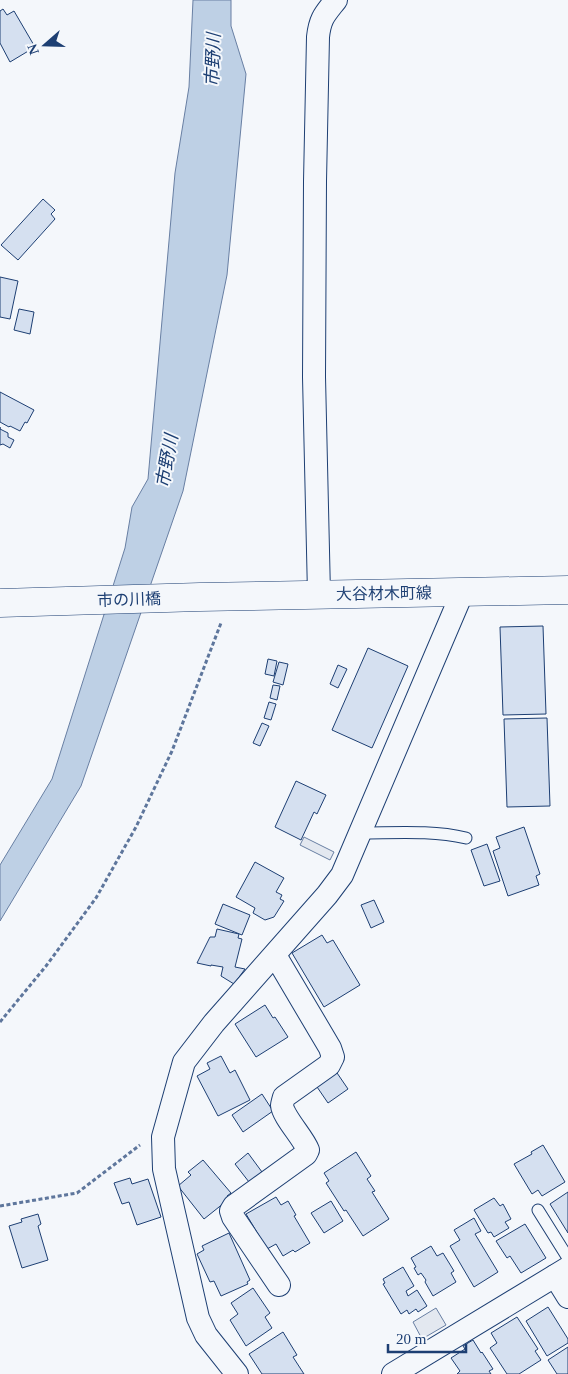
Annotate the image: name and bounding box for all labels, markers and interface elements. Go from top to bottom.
north arrow [20,20,70,70]
water label: 市野川 [202,31,224,87]
text: N [24,42,42,57]
water label: 市野川 [152,431,182,489]
street label: 大谷材木町線 [336,584,432,603]
street label: 市の川橋 [97,590,161,609]
scale bar [388,1322,466,1354]
text: 20 m [396,1331,427,1347]

